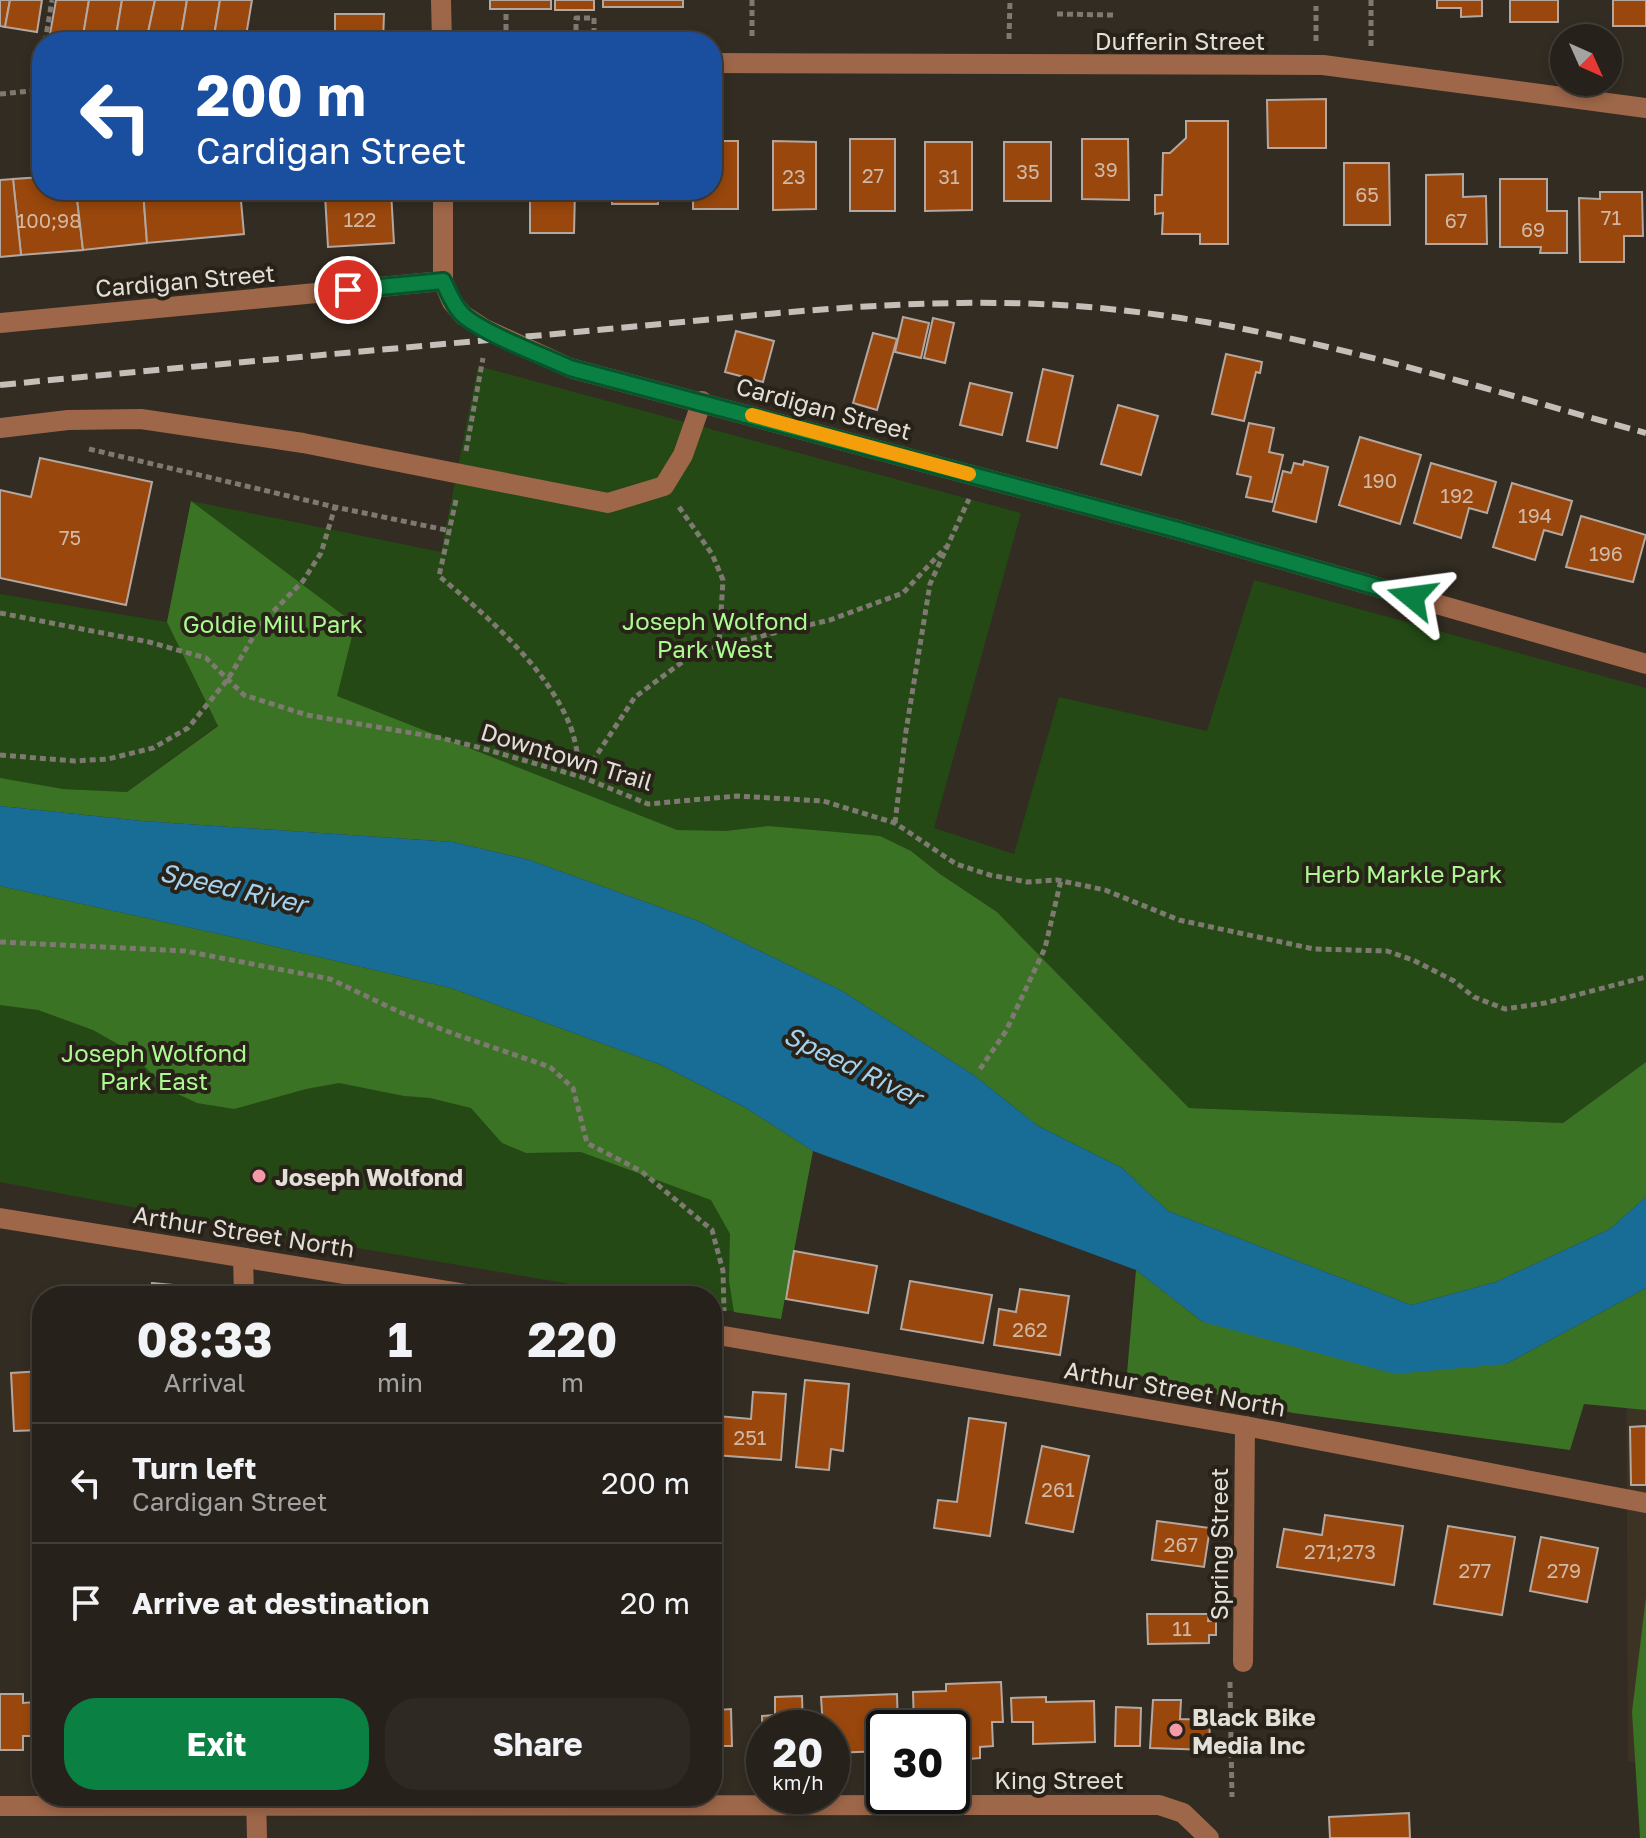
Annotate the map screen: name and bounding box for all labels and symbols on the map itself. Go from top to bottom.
north arrow [1550,24,1622,96]
street label: Dufferin Street [1095,26,1265,55]
house number: 39 [1094,157,1118,181]
house number: 35 [1016,159,1040,183]
house number: 27 [862,163,884,187]
house number: 23 [782,164,806,188]
house number: 31 [938,164,960,188]
house number: 65 [1355,182,1379,206]
house number: 71 [1601,205,1621,229]
house number: 122 [344,207,376,231]
house number: 100;98 [17,208,81,232]
house number: 67 [1445,208,1467,232]
house number: 69 [1521,217,1545,241]
pin [314,256,382,324]
street label: Cardigan Street [94,258,276,302]
street label: Cardigan Street [733,371,915,445]
house number: 190 [1363,468,1397,492]
house number: 192 [1440,483,1474,507]
house number: 194 [1518,503,1552,527]
house number: 75 [59,525,81,549]
house number: 196 [1589,541,1623,565]
position arrow [1370,555,1454,639]
park label: Joseph Wolfond Park West [622,606,808,663]
park label: Goldie Mill Park [183,609,363,638]
street label: Downtown Trail [477,716,657,796]
water label: Speed River [157,856,313,921]
park label: Herb Markle Park [1304,859,1502,888]
water label: Speed River [779,1019,930,1114]
park label: Joseph Wolfond Park East [61,1038,247,1095]
place label: Joseph Wolfond [275,1162,463,1191]
marker: Joseph Wolfond [250,1167,268,1185]
street label: Arthur Street North [131,1199,357,1263]
house number: 262 [1012,1317,1048,1341]
street label: Arthur Street North [1062,1354,1288,1422]
house number: 251 [734,1425,767,1449]
street label: Spring Street [1204,1468,1233,1620]
house number: 261 [1041,1477,1075,1501]
house number: 267 [1164,1532,1198,1556]
house number: 271;273 [1304,1539,1376,1563]
house number: 277 [1459,1558,1491,1582]
house number: 279 [1547,1558,1581,1582]
house number: 11 [1172,1616,1192,1640]
place label: Black Bike Media Inc [1192,1702,1316,1759]
speed limit sign: 30 [866,1710,970,1814]
marker: Black Bike Media Inc [1167,1721,1185,1739]
street label: King Street [994,1765,1124,1794]

